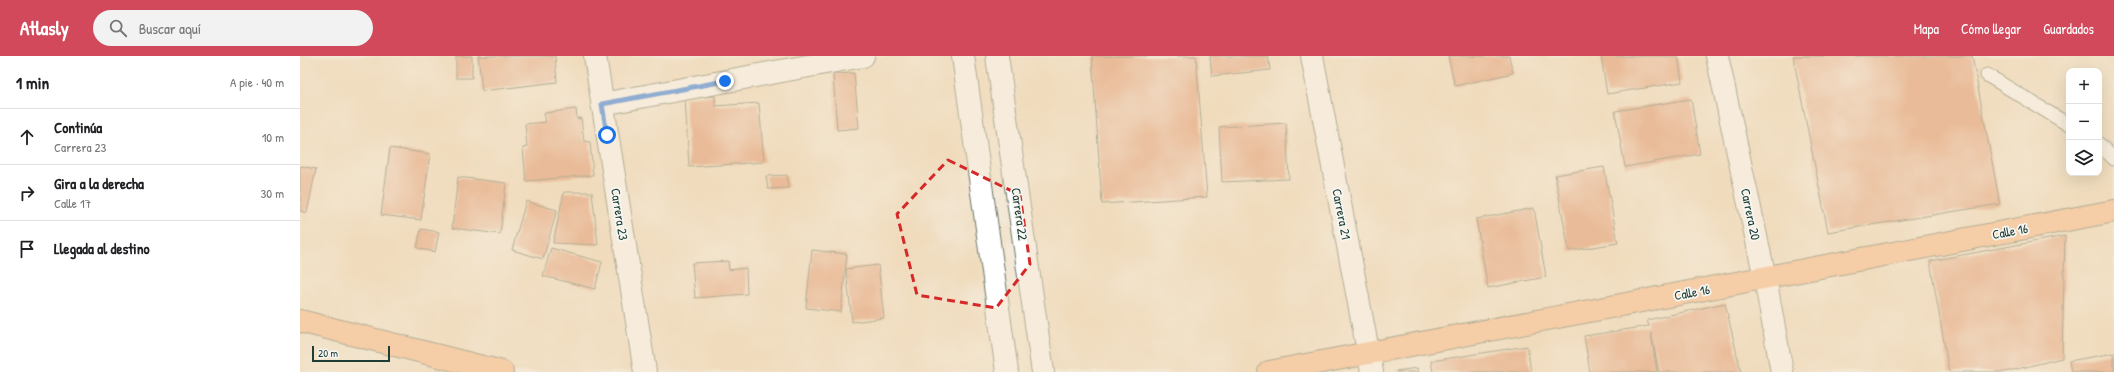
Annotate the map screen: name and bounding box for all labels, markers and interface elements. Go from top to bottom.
search box [93,10,373,46]
text: Atlasly [20,15,69,41]
icon: search [107,17,129,39]
text: Buscar aquí [139,18,201,39]
text: Mapa [1914,19,1939,38]
text: Cómo llegar [1961,19,2021,38]
text: Guardados [2043,19,2094,38]
map controls [2066,68,2102,176]
button: + [2066,68,2102,104]
text: 1 min [16,71,49,94]
route end [716,72,734,90]
text: A pie · 40 m [230,73,284,91]
button: − [2066,104,2102,140]
text: Continúa [54,117,102,138]
icon: ahead [16,126,38,148]
route start [598,126,616,144]
text: 10 m [262,128,284,146]
text: Carrera 23 [54,138,106,156]
button: layers [2066,140,2102,176]
text: Gira a la derecha [54,173,144,194]
icon: right [16,182,38,204]
text: 30 m [261,184,284,202]
street label: Carrera 20 [1737,186,1765,242]
street label: Carrera 23 [607,187,633,241]
street label: Carrera 22 [1007,187,1033,241]
street label: Carrera 21 [1328,187,1356,241]
text: Calle 17 [54,194,91,212]
street label: Calle 16 [1991,219,2029,243]
icon: arrive [16,238,38,260]
text: Llegada al destino [54,238,150,259]
street label: Calle 16 [1673,280,1711,304]
scale bar [312,344,390,363]
text: 20 m [318,346,338,360]

